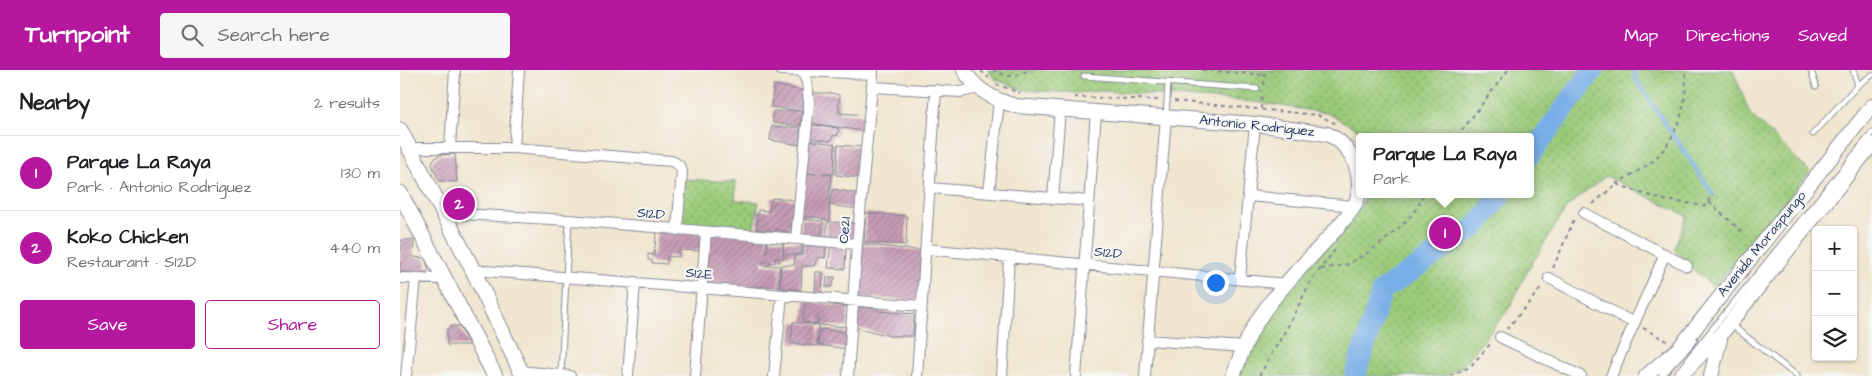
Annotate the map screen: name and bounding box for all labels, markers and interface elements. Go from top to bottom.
search box [160,13,510,58]
text: Turnpoint [25,18,130,52]
icon: search [178,21,206,49]
text: Search here [218,22,330,49]
text: Map [1624,23,1658,48]
text: Directions [1686,23,1770,48]
text: Saved [1798,23,1847,48]
text: Nearby [20,88,90,117]
text: 2 results [314,92,380,114]
street label: Antonio Rodríguez [1198,110,1316,142]
popup [1356,133,1534,198]
text: Parque La Raya [1373,141,1517,168]
text: Parque La Raya [67,149,210,176]
text: 1 [35,162,37,184]
text: 130 m [341,162,380,184]
text: Park [1373,168,1410,190]
text: Park · Antonio Rodríguez [67,176,251,198]
pin: 2 [443,185,475,223]
street label: Avenida Moraspungo [1713,187,1811,301]
street label: S12D [636,203,666,225]
pin: 1 [1429,214,1461,252]
street label: Oe2I [834,216,856,244]
text: Koko Chicken [67,224,188,251]
map controls [1812,226,1857,361]
button: + [1812,226,1857,271]
text: 2 [31,237,41,259]
text: 440 m [329,237,380,259]
street label: S12D [1093,242,1123,264]
text: Restaurant · S12D [67,251,196,273]
street label: S12E [685,263,714,285]
your location [1203,270,1229,296]
button: − [1812,271,1857,316]
button: Save [20,300,195,349]
button: Share [205,300,380,349]
button: layers [1812,316,1857,361]

